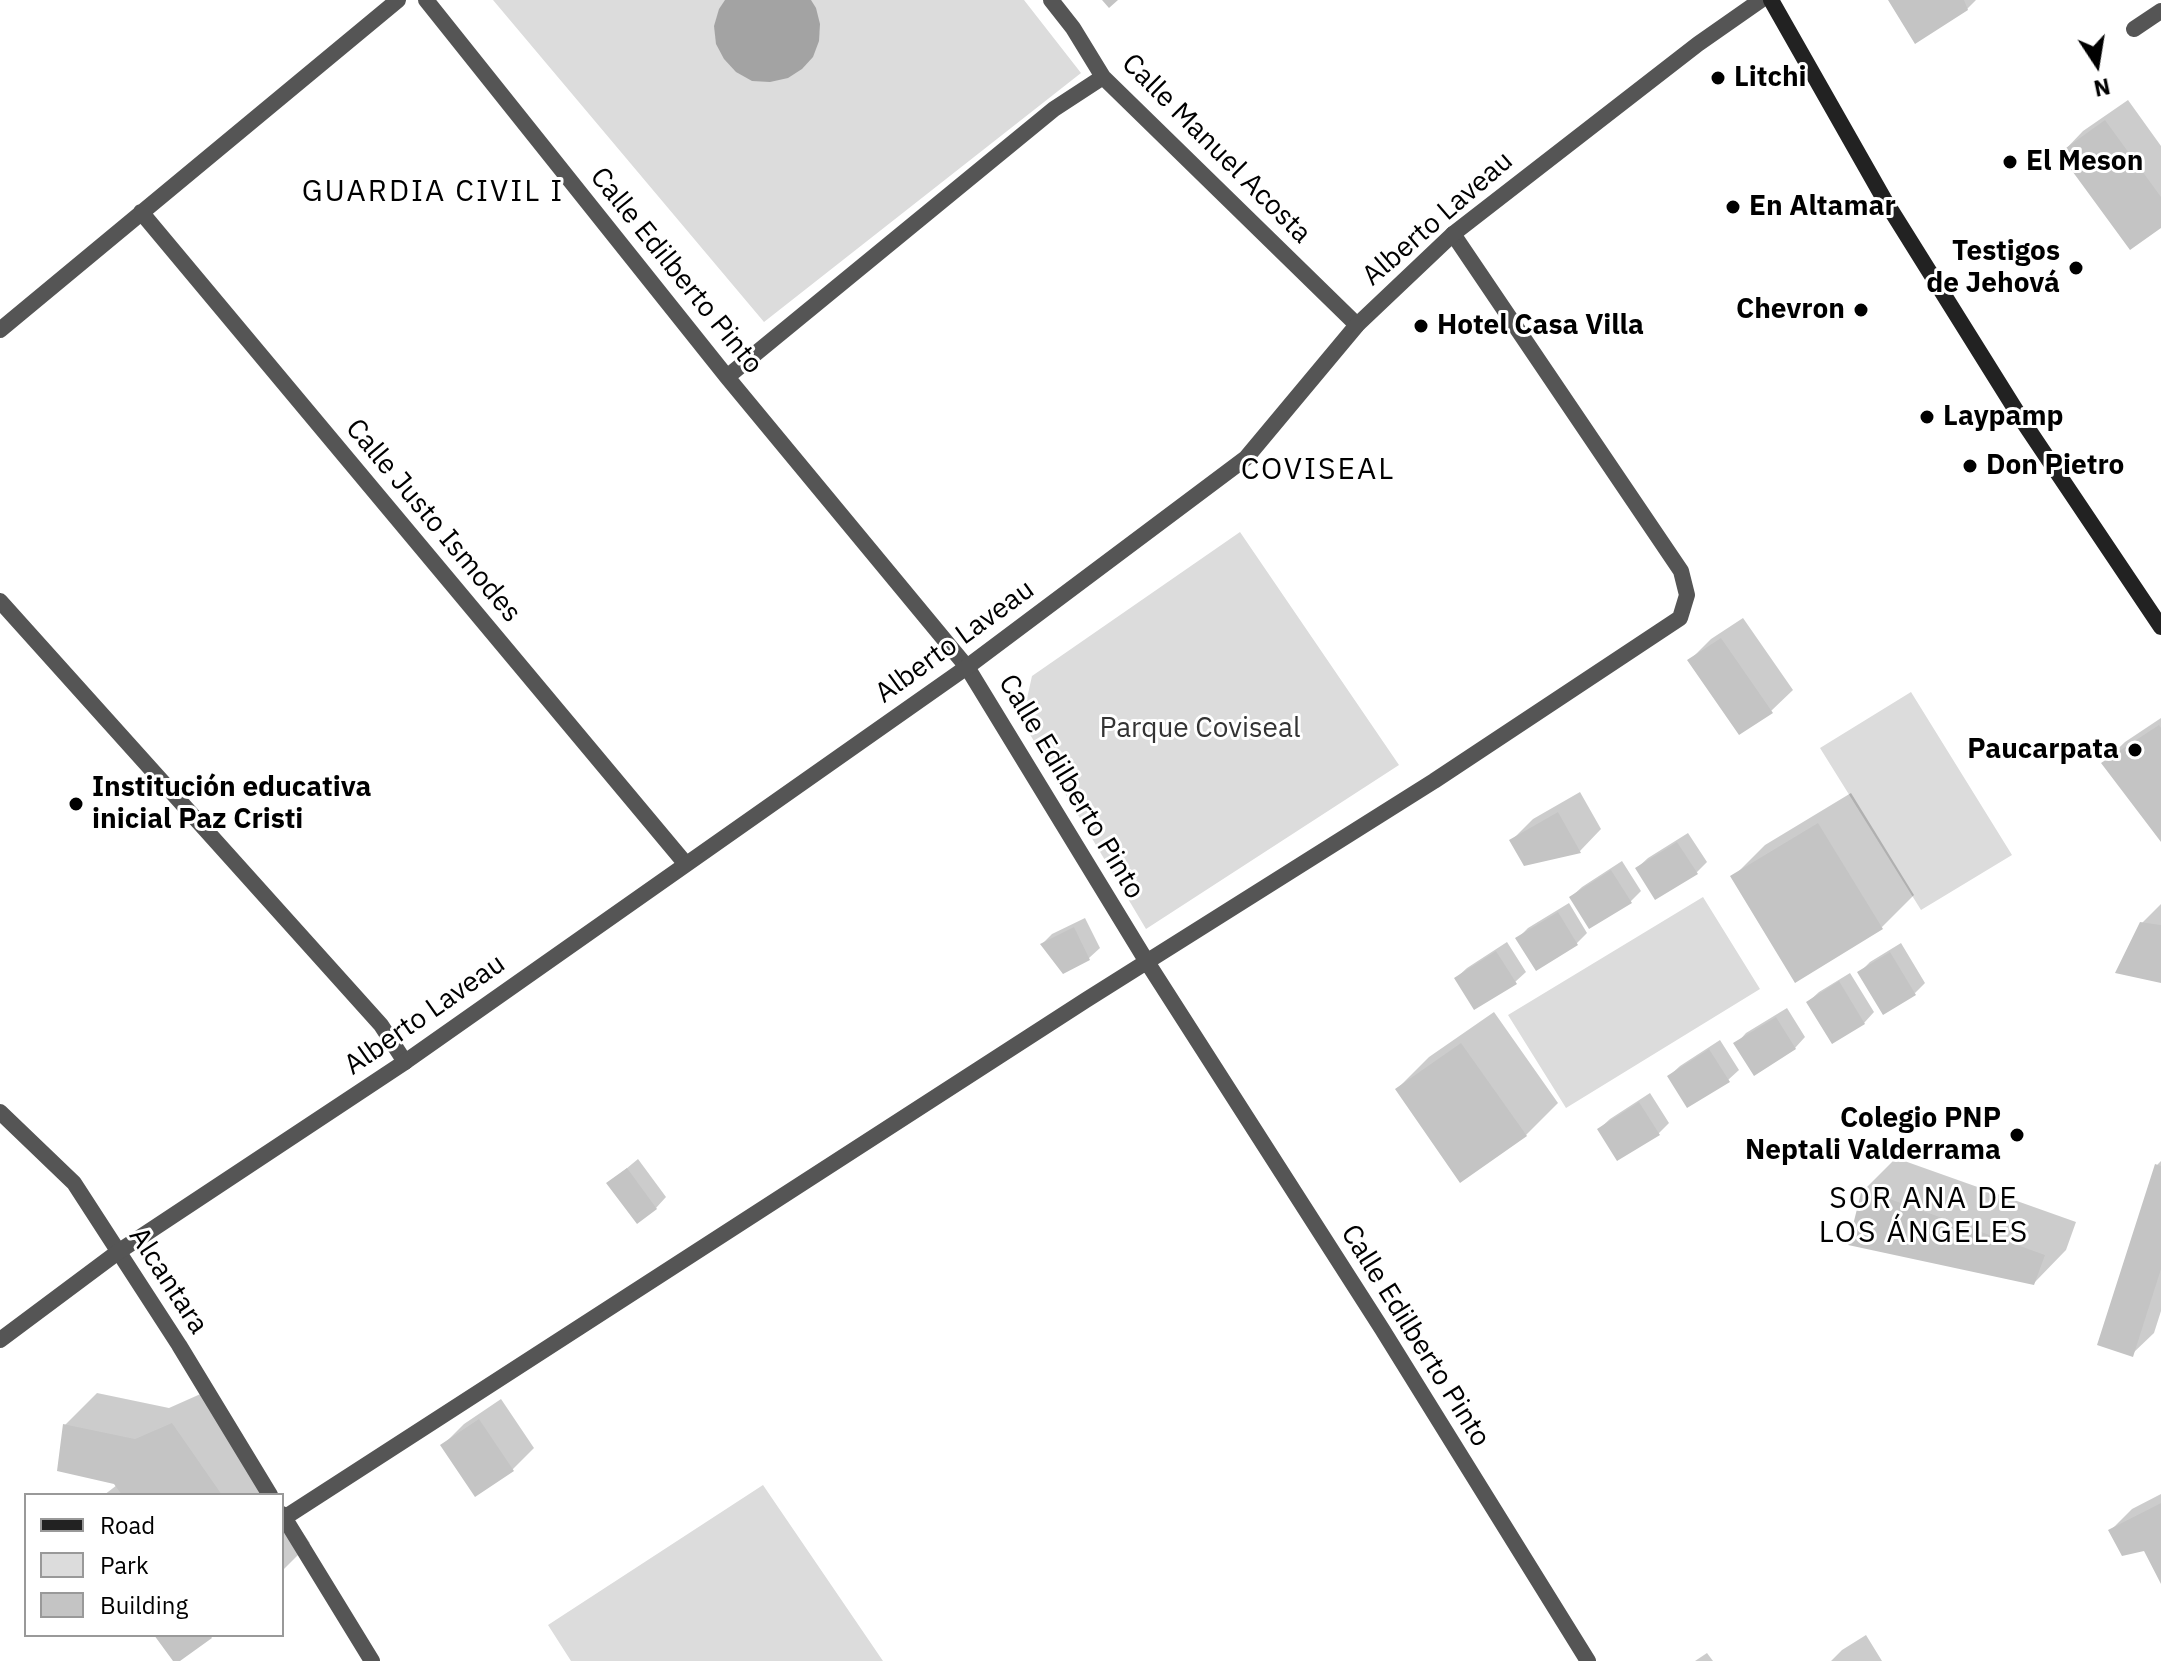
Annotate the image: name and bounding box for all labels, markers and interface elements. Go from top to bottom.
north arrow [2057,24,2137,104]
street label: Calle Manuel Acosta [1114,47,1318,251]
place label: Litchi [1734,61,1807,95]
marker: Litchi [1709,69,1727,87]
text: N [2091,72,2113,104]
street label: Alberto Laveau [1356,145,1520,293]
place label: El Meson [2026,145,2143,179]
marker: El Meson [2001,153,2019,171]
street label: Calle Edilberto Pinto [583,161,769,381]
district label: GUARDIA CIVIL I [302,174,564,210]
place label: En Altamar [1749,190,1896,224]
marker: En Altamar [1724,198,1742,216]
place label: Testigos de Jehová [1926,235,2060,301]
marker: Testigos de Jehová [2067,259,2085,277]
place label: Chevron [1736,293,1845,327]
marker: Chevron [1852,301,1870,319]
place label: Hotel Casa Villa [1437,309,1644,343]
marker: Hotel Casa Villa [1412,317,1430,335]
place label: Laypamp [1943,400,2064,434]
marker: Laypamp [1918,408,1936,426]
street label: Calle Justo Ismodes [338,412,528,630]
place label: Don Pietro [1986,449,2124,483]
district label: COVISEAL [1241,452,1395,488]
marker: Don Pietro [1961,457,1979,475]
street label: Alberto Laveau [869,573,1041,711]
street label: Calle Edilberto Pinto [991,669,1151,905]
park label: Parque Coviseal [1099,712,1301,746]
place label: Paucarpata [1967,733,2119,767]
marker: Paucarpata [2126,741,2144,759]
place label: Institución educativa inicial Paz Cristi [92,771,372,837]
marker: Institución educativa inicial Paz Cristi [67,795,85,813]
street label: Alberto Laveau [338,947,512,1083]
place label: Colegio PNP Neptali Valderrama [1745,1102,2001,1168]
marker: Colegio PNP Neptali Valderrama [2008,1126,2026,1144]
district label: SOR ANA DE LOS ÁNGELES [1819,1181,2029,1252]
street label: Calle Edilberto Pinto [1333,1219,1497,1453]
street label: Alcantara [121,1221,215,1341]
legend [24,1493,284,1637]
text: Road [100,1509,155,1541]
text: Park [100,1549,149,1581]
text: Building [100,1589,188,1621]

